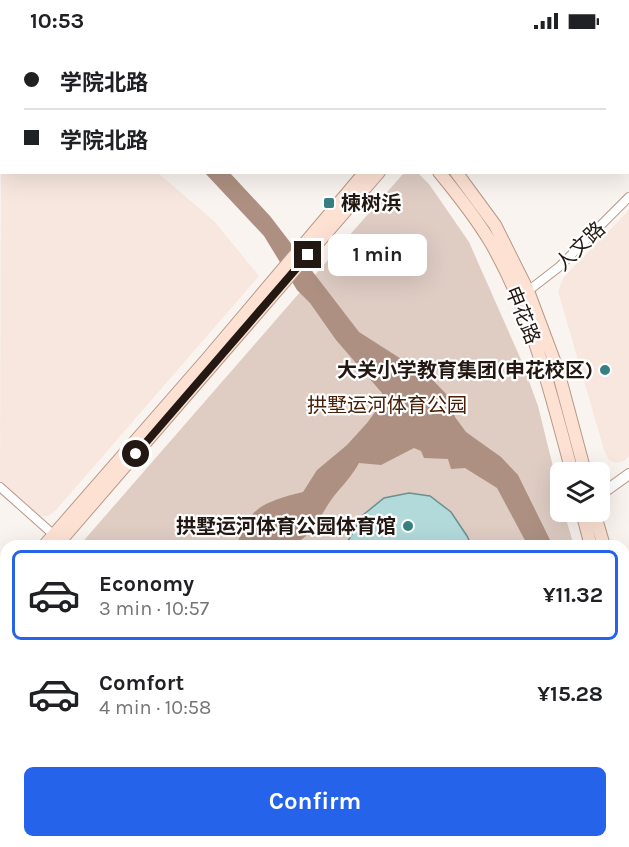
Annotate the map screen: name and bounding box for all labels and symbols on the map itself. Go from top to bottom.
place label: 楝树浜 [341,192,401,215]
marker: 楝树浜 [322,196,336,210]
street label: 人文路 [551,217,610,275]
callout: 1 min [329,234,428,276]
route end [294,241,321,268]
street label: 申花路 [501,283,544,347]
place label: 大关小学教育集团(申花校区) [337,359,593,382]
marker: 大关小学教育集团(申花校区) [598,363,612,377]
park label: 拱墅运河体育公园 [307,394,467,417]
route start [122,440,149,467]
place label: 拱墅运河体育公园体育馆 [176,515,396,538]
marker: 拱墅运河体育公园体育馆 [401,519,415,533]

